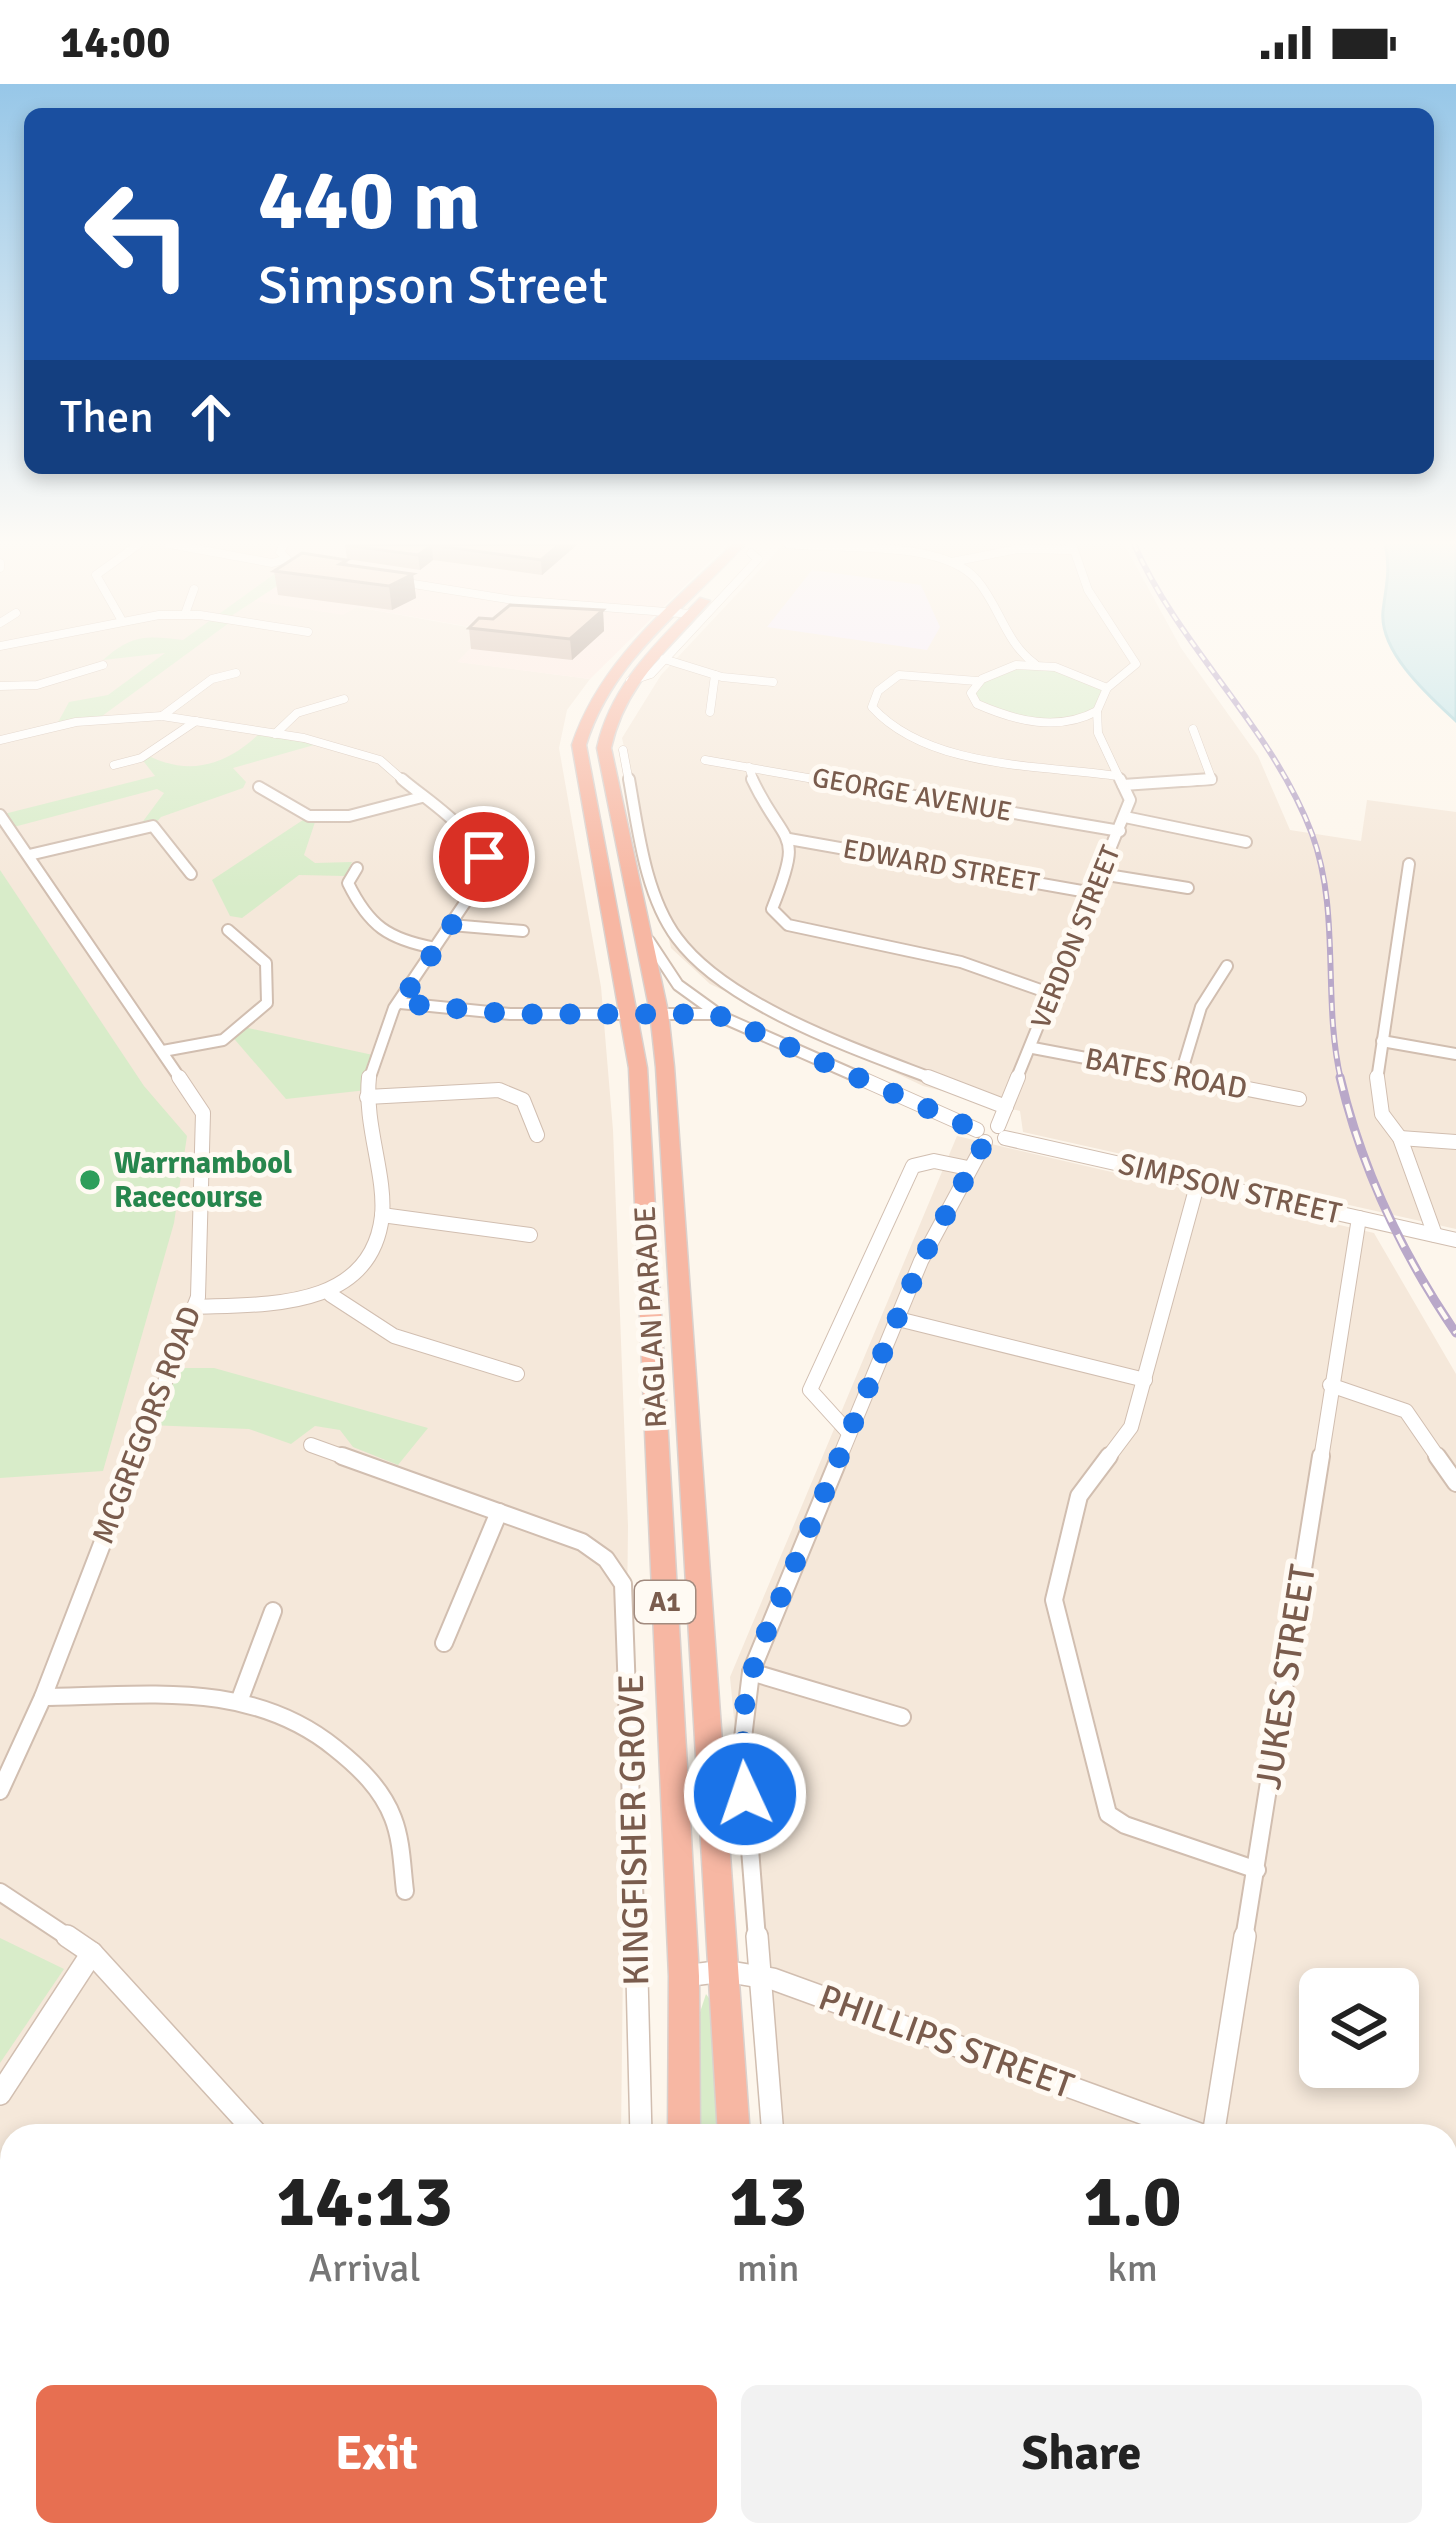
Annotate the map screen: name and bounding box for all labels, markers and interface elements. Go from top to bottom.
text: 14:00 [60,15,170,70]
text: 440 m [258,149,480,253]
icon: left [60,156,216,312]
text: Simpson Street [258,252,608,319]
icon: ahead [178,384,244,450]
text: Then [60,390,154,445]
street label: GEORGE AVENUE [810,761,1014,829]
pin [433,806,535,908]
icon: arrive [451,824,517,890]
street label: EDWARD STREET [840,832,1042,900]
street label: VERDON STREET [1024,840,1128,1033]
street label: BATES ROAD [1082,1040,1250,1108]
place label: Warrnambool Racecourse [114,1145,292,1216]
street label: SIMPSON STREET [1115,1145,1345,1233]
marker: Warrnambool Racecourse [77,1167,103,1193]
street label: RAGLAN PARADE [627,1205,675,1429]
street label: MCGREGORS ROAD [85,1301,209,1549]
street label: JUKES STREET [1246,1561,1326,1793]
road number: A1 [635,1581,695,1623]
street label: KINGFISHER GROVE [609,1674,659,1986]
position arrow [682,1731,808,1857]
map controls [1299,1968,1419,2088]
button: layers [1299,1968,1419,2088]
street label: PHILLIPS STREET [812,1975,1080,2109]
text: 14:13 [276,2157,453,2246]
text: 13 [729,2157,807,2246]
text: 1.0 [1083,2157,1182,2246]
text: Arrival [308,2244,421,2292]
text: min [737,2244,800,2292]
text: km [1107,2244,1158,2292]
button: Exit [36,2385,717,2523]
button: Share [741,2385,1422,2523]

